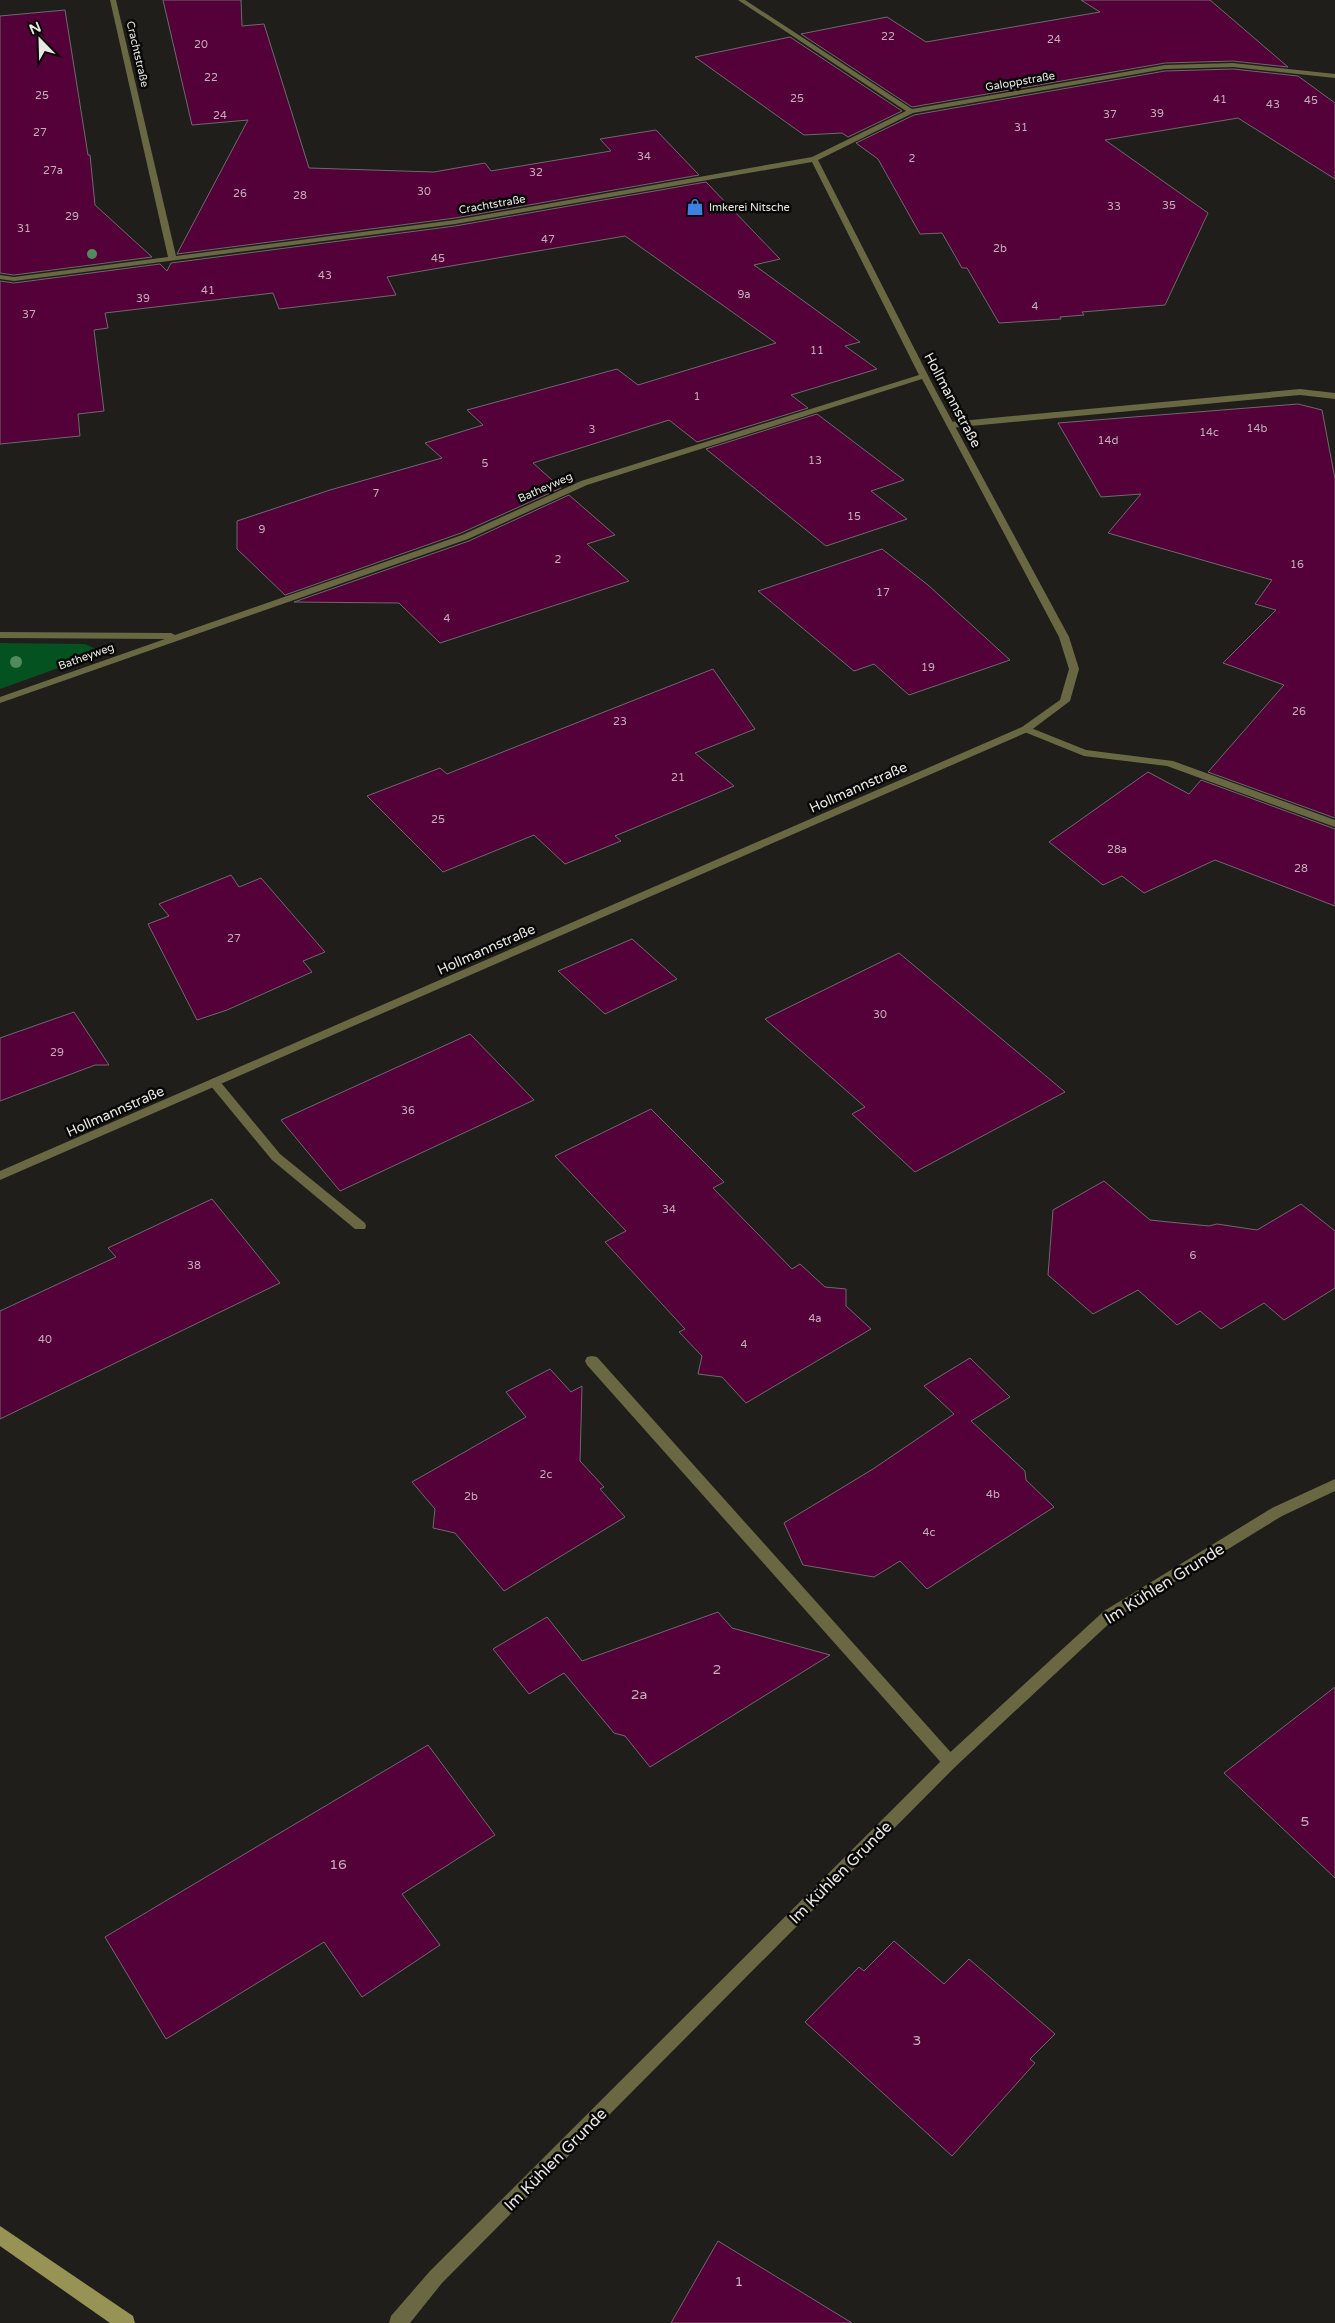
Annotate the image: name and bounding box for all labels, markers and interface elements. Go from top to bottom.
north arrow [15,15,65,65]
text: N [27,18,44,39]
street label: Crachtstraße [124,20,151,88]
house number: 22 [881,30,895,43]
house number: 24 [1047,33,1061,46]
house number: 20 [194,38,208,51]
street label: Galoppstraße [984,69,1056,94]
house number: 22 [204,71,218,84]
house number: 25 [35,89,49,102]
house number: 25 [790,92,804,105]
house number: 41 [1213,93,1227,106]
house number: 45 [1304,94,1318,107]
house number: 43 [1266,98,1280,111]
house number: 39 [1150,107,1164,120]
house number: 37 [1103,108,1117,121]
house number: 24 [213,109,227,122]
house number: 31 [1014,121,1028,134]
house number: 27 [33,126,47,139]
house number: 34 [637,150,651,163]
house number: 2 [909,152,916,165]
house number: 27a [43,164,63,177]
house number: 32 [529,166,543,179]
house number: 30 [417,185,431,198]
house number: 26 [233,187,247,200]
house number: 28 [293,189,307,202]
street label: Crachtstraße [458,192,526,217]
shop icon: Imkerei Nitsche [685,197,705,217]
house number: 35 [1162,199,1176,212]
house number: 33 [1107,200,1121,213]
place label: Imkerei Nitsche [709,201,790,214]
house number: 29 [65,210,79,223]
house number: 31 [17,222,31,235]
house number: 47 [541,233,555,246]
house number: 2b [993,242,1007,255]
house number: 45 [431,252,445,265]
house number: 43 [318,269,332,282]
house number: 41 [201,284,215,297]
house number: 9a [737,288,751,301]
house number: 39 [136,292,150,305]
house number: 4 [1032,300,1039,313]
house number: 37 [22,308,36,321]
house number: 11 [810,344,824,357]
street label: Hollmannstraße [920,350,985,451]
house number: 1 [694,390,700,403]
house number: 14b [1247,422,1267,435]
house number: 3 [589,423,596,436]
house number: 14c [1199,426,1219,439]
house number: 14d [1098,434,1118,447]
house number: 13 [808,454,822,467]
house number: 5 [482,457,489,470]
street label: Batheyweg [516,470,575,505]
house number: 7 [373,487,380,500]
house number: 15 [847,510,861,523]
house number: 9 [259,523,266,536]
house number: 2 [555,553,562,566]
house number: 16 [1290,558,1304,571]
house number: 17 [876,586,890,599]
house number: 4 [444,612,451,625]
street label: Batheyweg [56,640,116,673]
house number: 19 [921,661,935,674]
house number: 26 [1292,705,1306,718]
house number: 23 [613,715,627,728]
street label: Hollmannstraße [807,758,910,817]
house number: 21 [671,771,685,784]
house number: 25 [431,813,445,826]
house number: 28a [1107,843,1127,856]
house number: 28 [1294,862,1308,875]
street label: Hollmannstraße [435,920,538,979]
house number: 27 [227,932,241,945]
house number: 30 [873,1008,887,1021]
house number: 29 [50,1046,64,1059]
street label: Hollmannstraße [64,1082,167,1141]
house number: 36 [401,1104,415,1117]
house number: 34 [662,1203,676,1216]
house number: 6 [1190,1249,1197,1262]
house number: 38 [187,1259,201,1272]
house number: 4a [808,1312,822,1325]
house number: 40 [38,1333,52,1346]
house number: 4 [741,1338,748,1351]
house number: 2c [540,1468,553,1481]
house number: 4b [986,1488,1000,1501]
house number: 2b [464,1490,478,1503]
house number: 4c [923,1526,936,1539]
street label: Im Kühlen Grunde [1101,1539,1228,1629]
house number: 2 [713,1661,721,1678]
house number: 2a [631,1686,647,1703]
house number: 5 [1301,1813,1309,1830]
street label: Im Kühlen Grunde [785,1817,896,1928]
house number: 16 [329,1856,347,1873]
house number: 3 [913,2032,921,2049]
street label: Im Kühlen Grunde [500,2104,611,2215]
house number: 1 [735,2273,743,2290]

